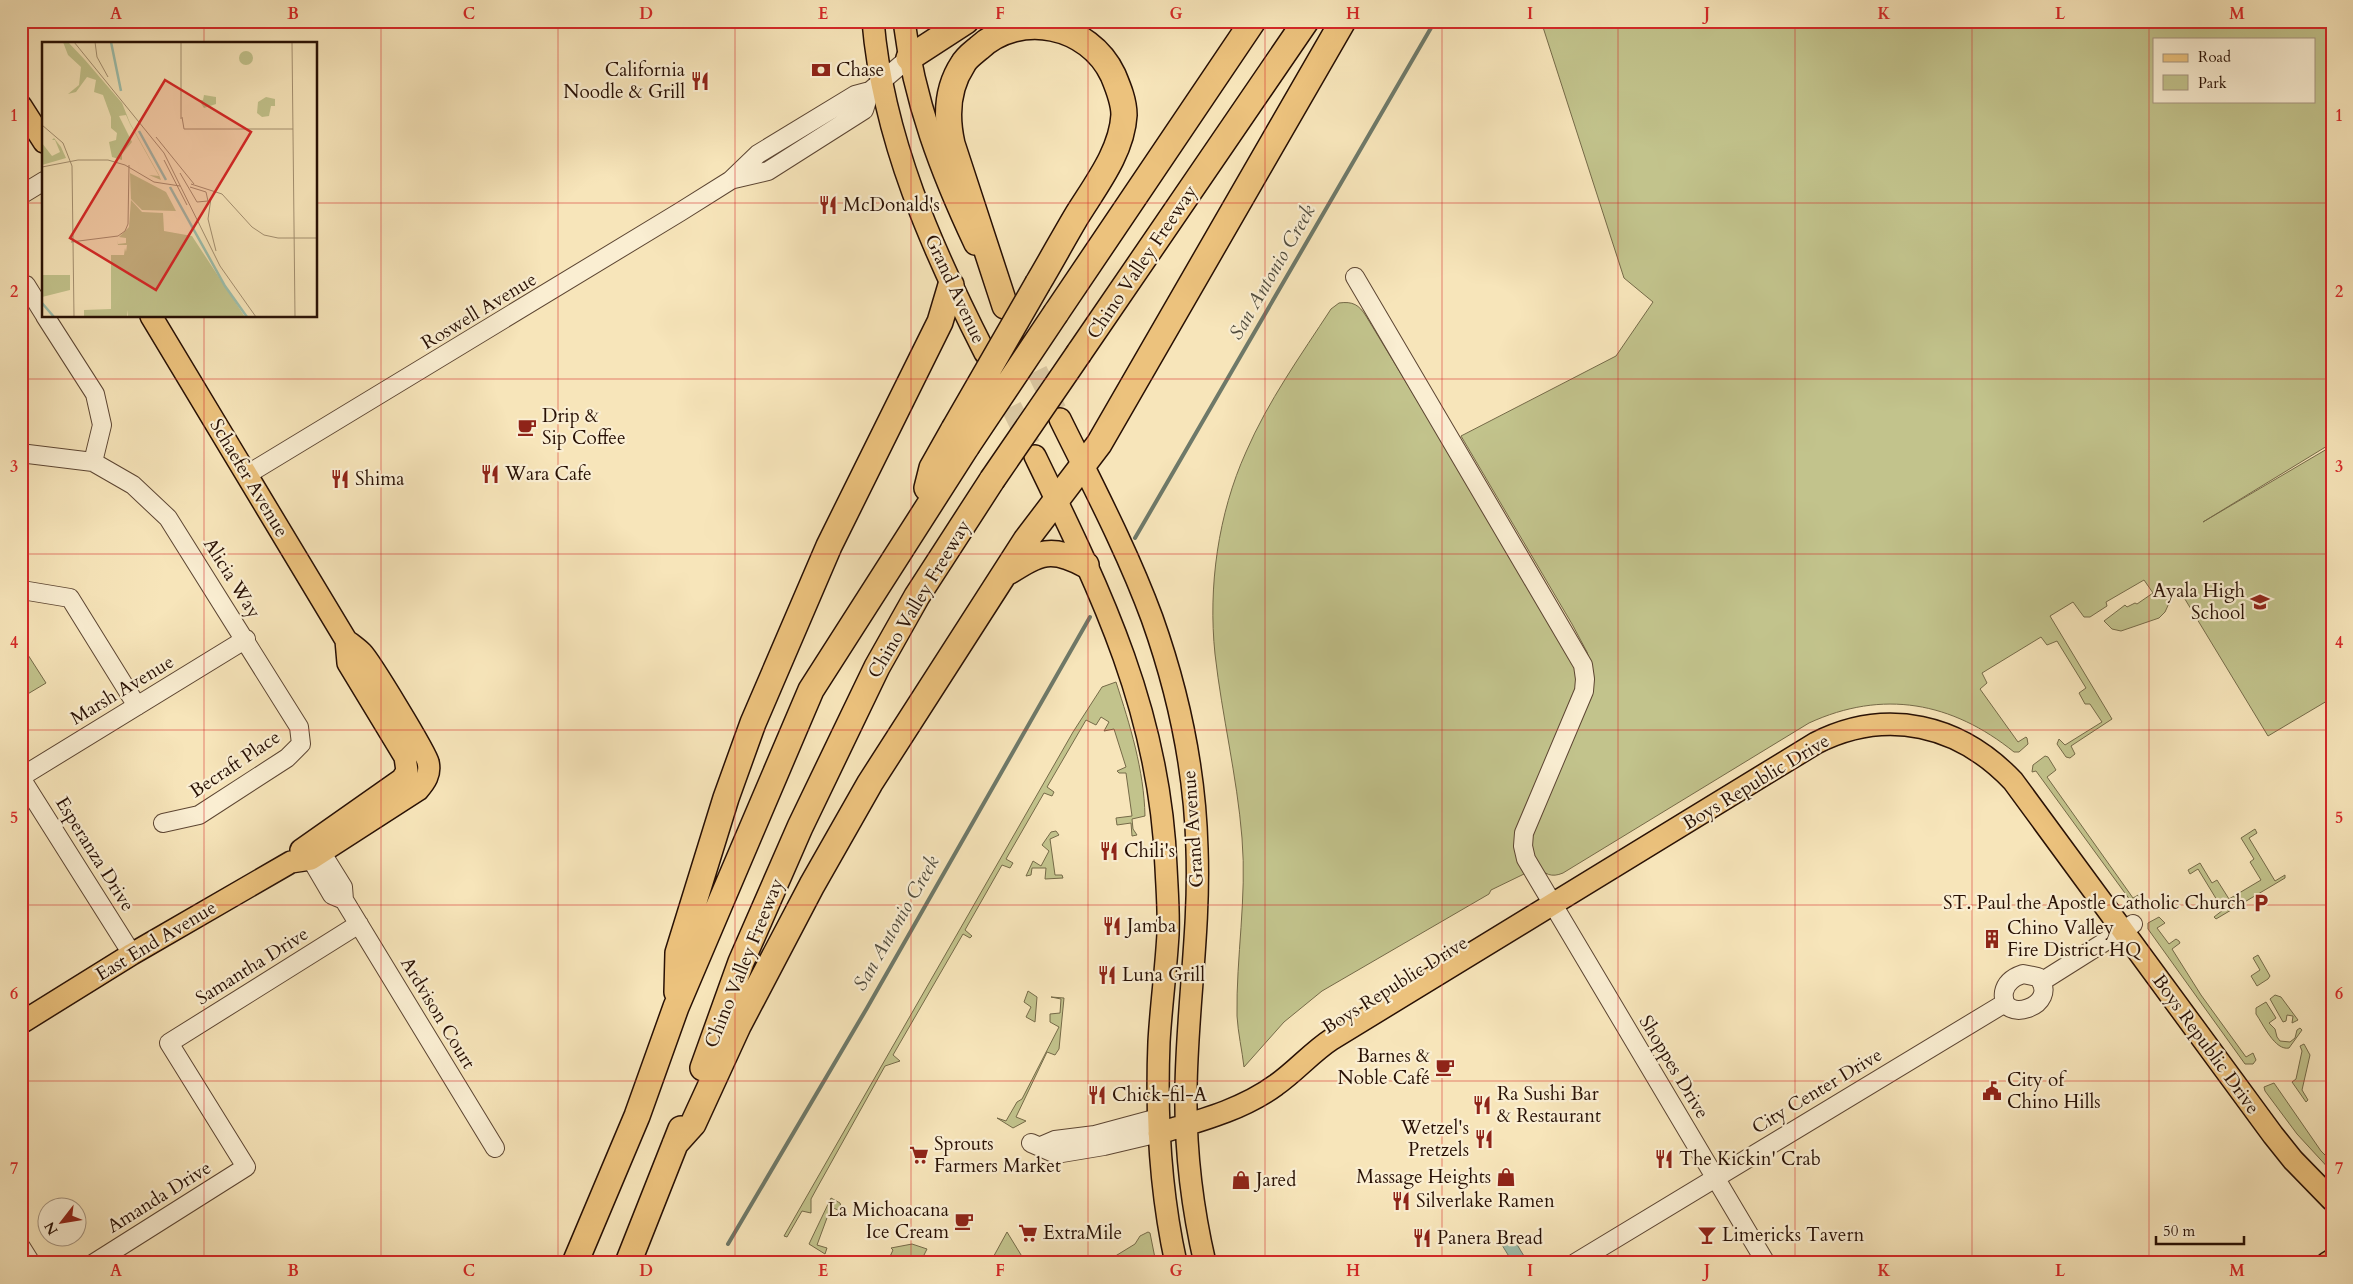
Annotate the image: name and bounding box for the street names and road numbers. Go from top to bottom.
street label: Chino Valley Freeway [1081,180,1203,344]
street label: Grand Avenue [918,230,992,348]
street label: Roswell Avenue [417,266,541,356]
street label: Schaefer Avenue [203,414,295,542]
street label: Chino Valley Freeway [861,515,977,683]
street label: Alicia Way [197,533,267,623]
street label: Marsh Avenue [65,649,179,731]
street label: Becraft Place [185,724,285,804]
street label: Boys Republic Drive [1678,728,1834,836]
street label: Grand Avenue [1176,769,1210,889]
street label: Esperanza Drive [49,792,141,916]
street label: Chino Valley Freeway [698,874,790,1052]
street label: East End Avenue [91,895,221,987]
street label: Samantha Drive [191,921,313,1011]
street label: Boys Republic Drive [1317,930,1473,1040]
street label: Ardvison Court [394,952,482,1074]
street label: Boys Republic Drive [2146,969,2266,1119]
street label: Shoppes Drive [1633,1010,1715,1124]
street label: City Center Drive [1747,1042,1887,1140]
street label: Amanda Drive [102,1155,216,1239]

